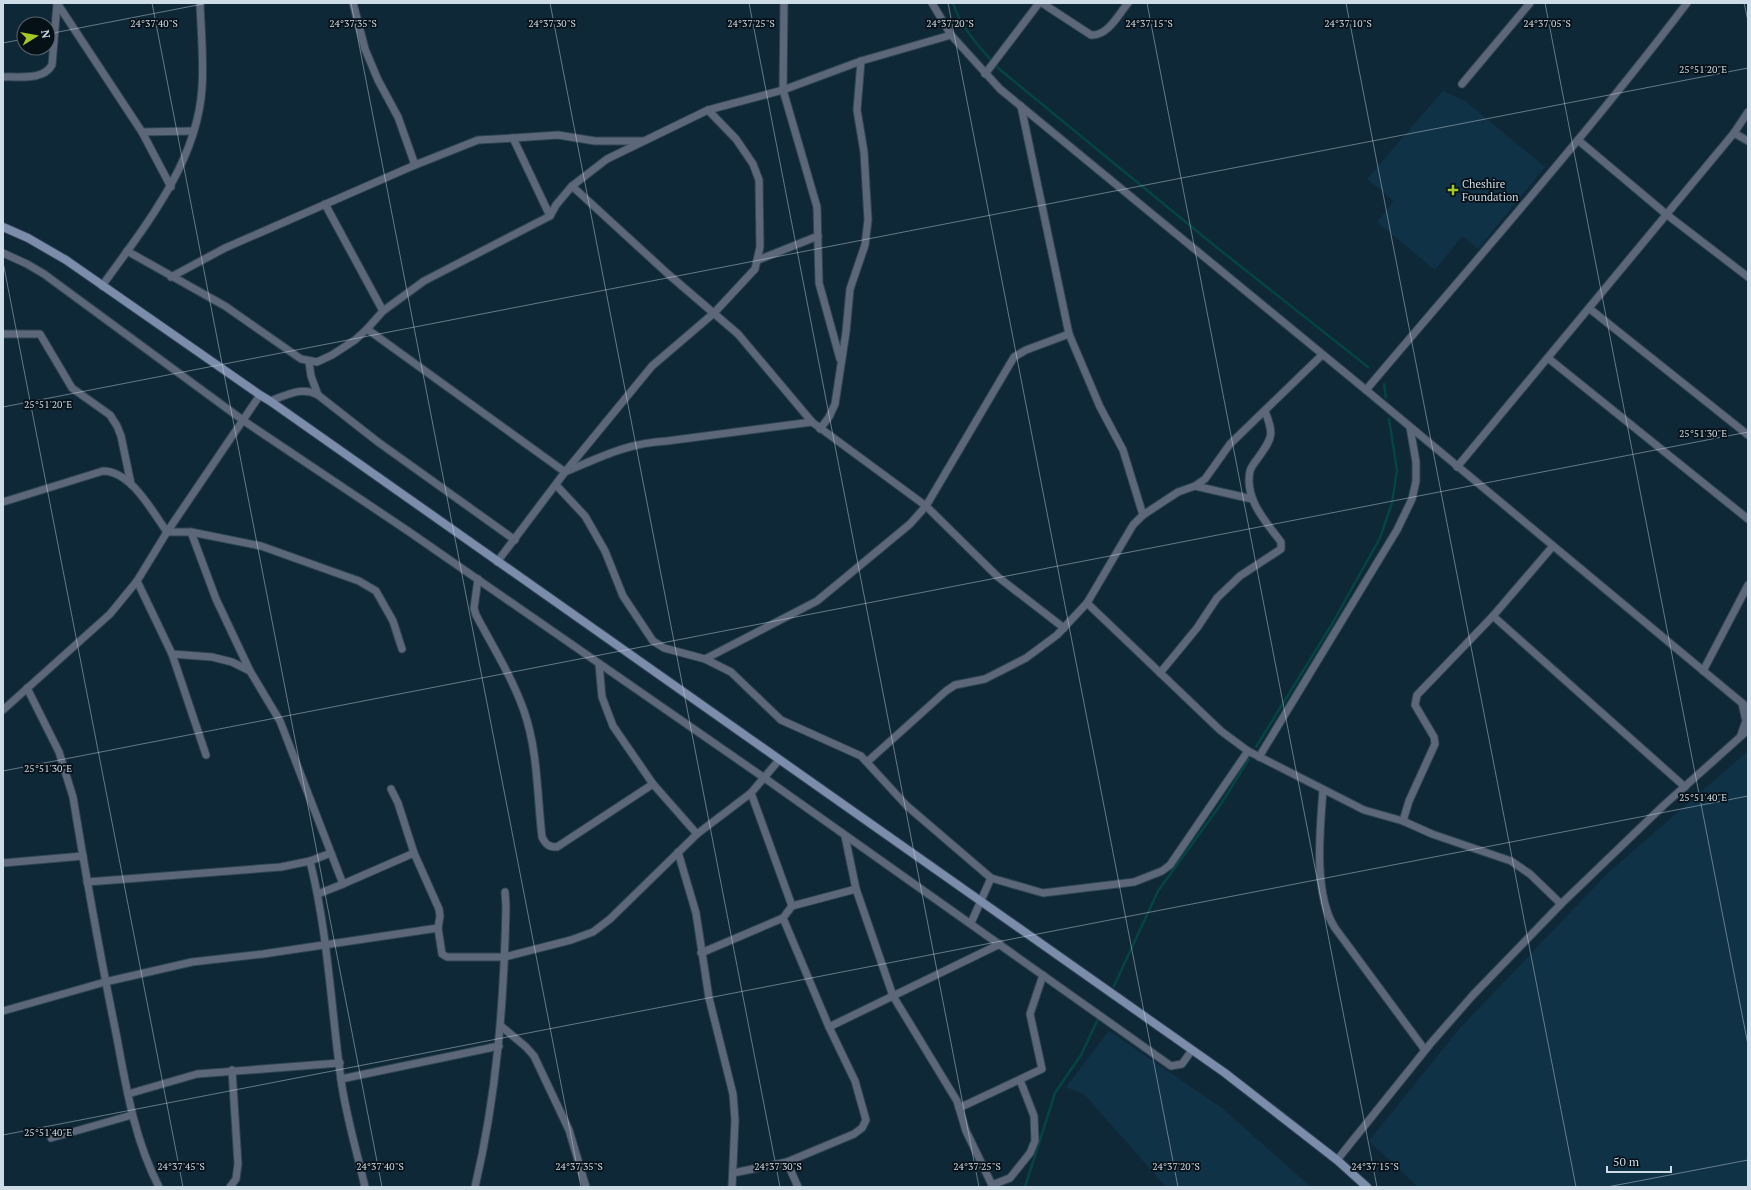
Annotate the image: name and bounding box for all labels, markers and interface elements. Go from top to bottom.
north arrow [16,16,56,56]
text: 24°37'40"S [130,17,178,30]
text: 24°37'35"S [329,17,377,30]
text: 24°37'30"S [528,17,576,30]
text: 24°37'25"S [727,17,775,30]
text: 24°37'20"S [926,17,974,30]
text: 24°37'15"S [1125,17,1173,30]
text: 24°37'10"S [1324,17,1372,30]
text: 24°37'05"S [1523,17,1571,30]
text: N [38,29,54,40]
text: 25°51'20"E [1679,63,1727,76]
place label: Cheshire Foundation [1462,177,1519,204]
marker: Cheshire Foundation [1447,184,1459,196]
text: 25°51'20"E [24,398,72,411]
text: 25°51'30"E [1679,427,1727,440]
text: 25°51'30"E [24,762,72,775]
text: 25°51'40"E [1679,791,1727,804]
text: 25°51'40"E [24,1126,72,1139]
scale bar [1607,1148,1671,1174]
text: 50 m [1613,1154,1640,1169]
text: 24°37'45"S [157,1160,205,1173]
text: 24°37'40"S [356,1160,404,1173]
text: 24°37'35"S [555,1160,603,1173]
text: 24°37'30"S [754,1160,802,1173]
text: 24°37'25"S [953,1160,1001,1173]
text: 24°37'20"S [1152,1160,1200,1173]
text: 24°37'15"S [1351,1160,1399,1173]

